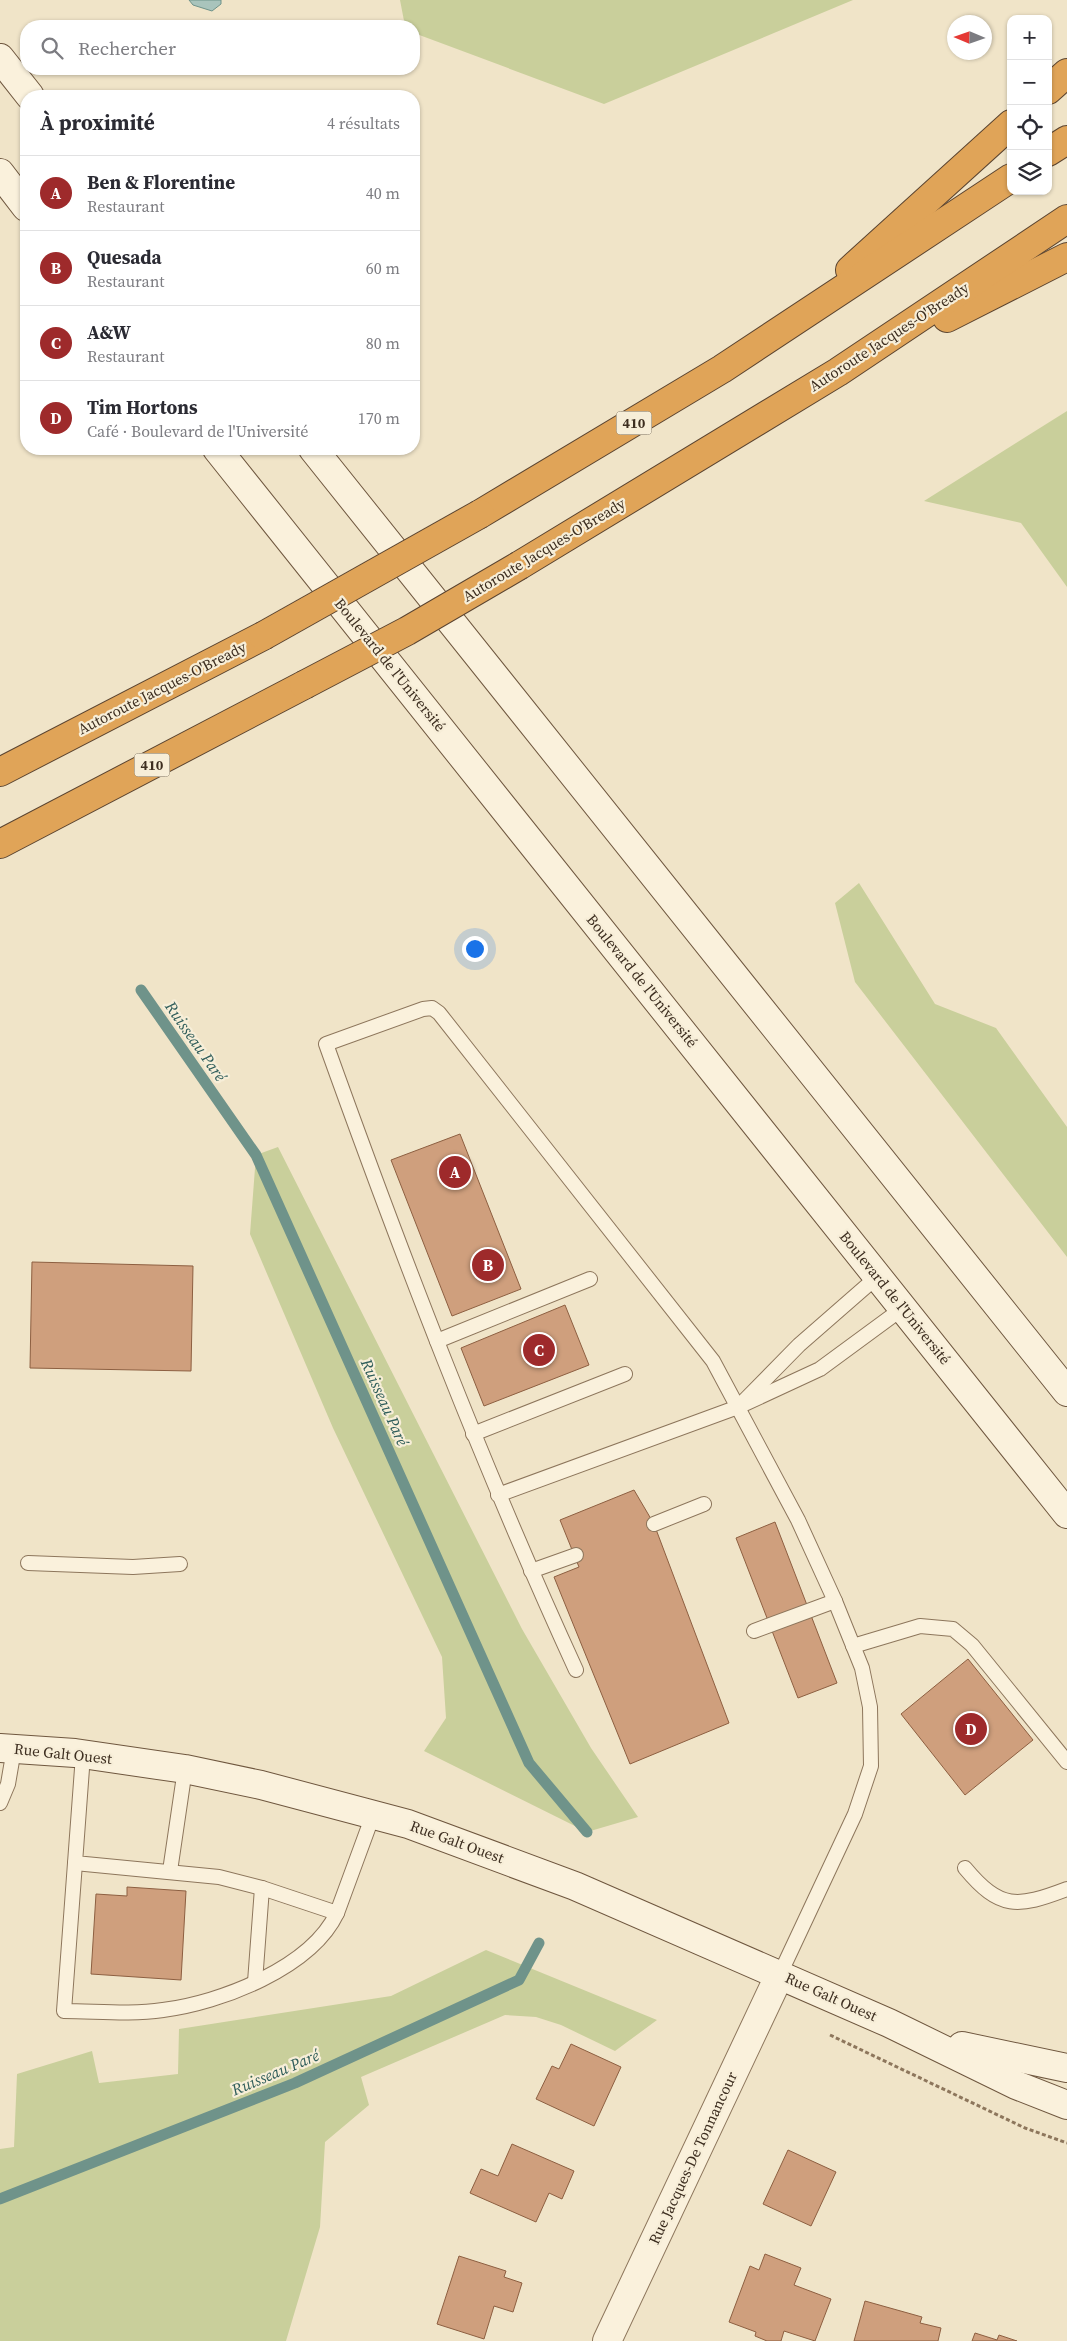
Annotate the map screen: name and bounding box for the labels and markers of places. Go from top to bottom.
pin: A [439,1153,471,1191]
pin: B [472,1246,504,1284]
pin: C [523,1331,555,1369]
pin: D [955,1710,987,1748]

